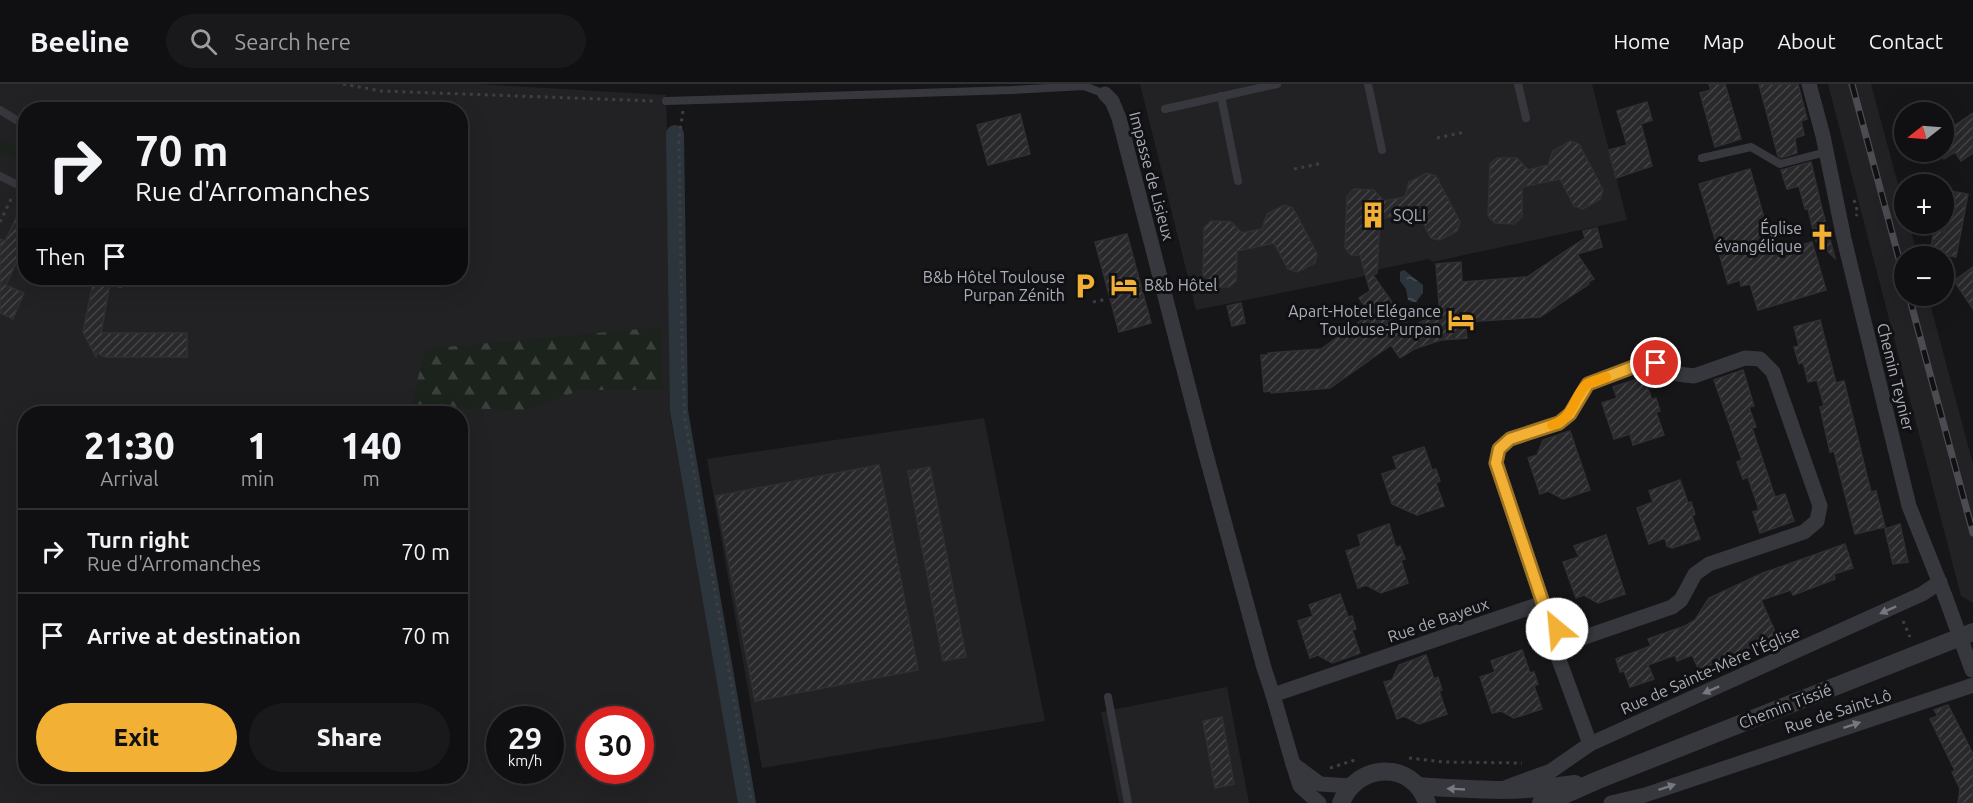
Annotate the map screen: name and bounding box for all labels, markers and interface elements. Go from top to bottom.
search box [166,14,586,68]
icon: search [187,25,220,58]
text: Beeline [30,26,130,57]
text: Search here [235,29,351,54]
text: Home [1613,29,1670,53]
text: Map [1703,29,1744,53]
text: About [1777,29,1836,53]
text: Contact [1869,29,1943,53]
north arrow [1894,102,1954,162]
map controls [1894,102,1954,306]
street label: Impasse de Lisieux [1126,110,1178,242]
icon: right [36,126,114,204]
text: 70 m [135,127,229,174]
button: + [1894,174,1954,234]
text: Rue d'Arromanches [135,176,370,206]
building icon: SQLI [1358,200,1388,230]
place label: SQLI [1393,206,1426,224]
place label: Église évangélique [1715,217,1802,255]
church icon: Église évangélique [1807,222,1837,252]
icon: arrive [98,240,131,273]
text: Then [36,244,86,269]
button: − [1894,246,1954,306]
place label: B&b Hôtel Toulouse Purpan Zénith [923,268,1065,304]
hotel icon: B&b Hôtel [1109,270,1139,300]
parking icon: B&b Hôtel Toulouse Purpan Zénith [1070,271,1100,301]
place label: B&b Hôtel [1144,276,1217,294]
place label: Apart-Hotel Elégance Toulouse-Purpan [1288,302,1441,338]
hotel icon: Apart-Hotel Elégance Toulouse-Purpan [1446,305,1476,335]
street label: Chemin Teynier [1874,321,1918,433]
pin [1630,337,1681,388]
icon: arrive [1639,346,1672,379]
text: 21:30 [84,425,174,466]
text: 1 [247,425,268,466]
text: 140 [341,425,402,466]
text: Arrival [100,467,159,490]
text: min [241,467,274,490]
text: m [363,467,380,490]
text: Turn right [87,527,189,552]
icon: right [36,535,69,568]
text: 70 m [401,539,450,564]
text: Rue d'Arromanches [87,552,261,575]
street label: Rue de Bayeux [1385,594,1491,646]
position arrow [1525,597,1589,661]
one-way arrow [1880,605,1897,614]
icon: arrive [36,619,69,652]
street label: Rue de Sainte-Mère l'Église [1617,621,1802,718]
text: Arrive at destination [87,623,301,648]
text: 70 m [401,623,450,648]
street label: Chemin Tissié [1736,680,1834,732]
one-way arrow [1701,685,1719,695]
street label: Rue de Saint-Lô [1782,685,1894,737]
button: Exit [36,703,237,772]
button: Share [249,703,450,772]
speed limit sign: 30 [576,706,654,784]
one-way arrow [1843,720,1861,729]
text: 29 [508,721,542,755]
text: km/h [508,752,542,769]
one-way arrow [1658,782,1676,791]
one-way arrow [1446,785,1465,794]

